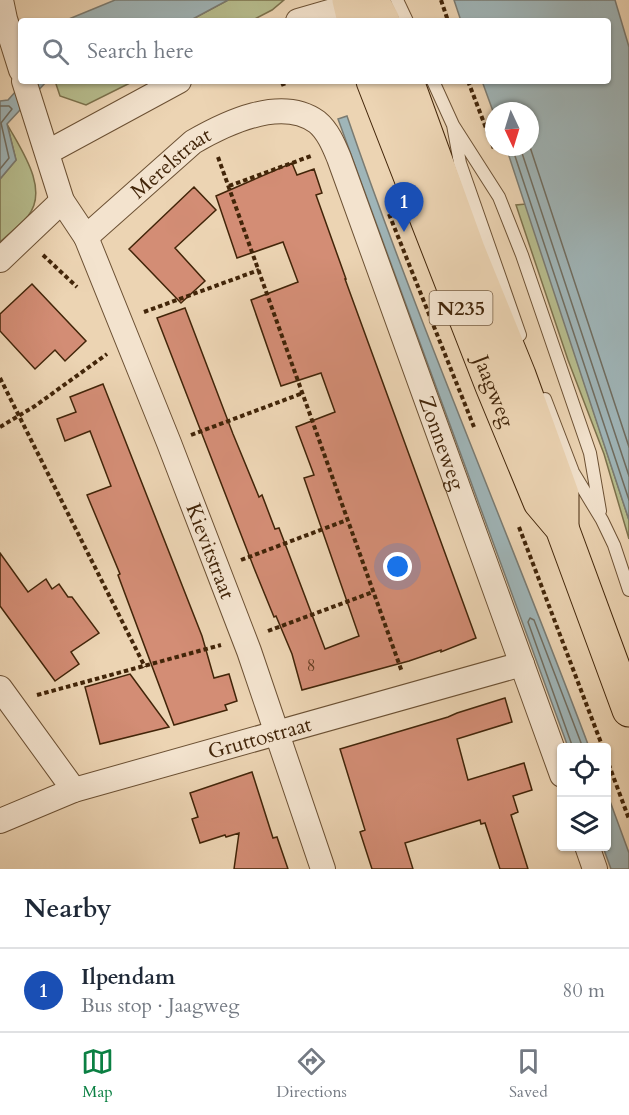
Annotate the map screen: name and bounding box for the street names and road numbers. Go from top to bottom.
street label: Merelstraat [124,120,217,206]
road number: N235 [430,291,492,325]
street label: Jaagweg [465,348,522,432]
street label: Zonneweg [411,392,472,494]
street label: Kievitstraat [179,499,242,604]
street label: Gruttostraat [204,710,315,767]

